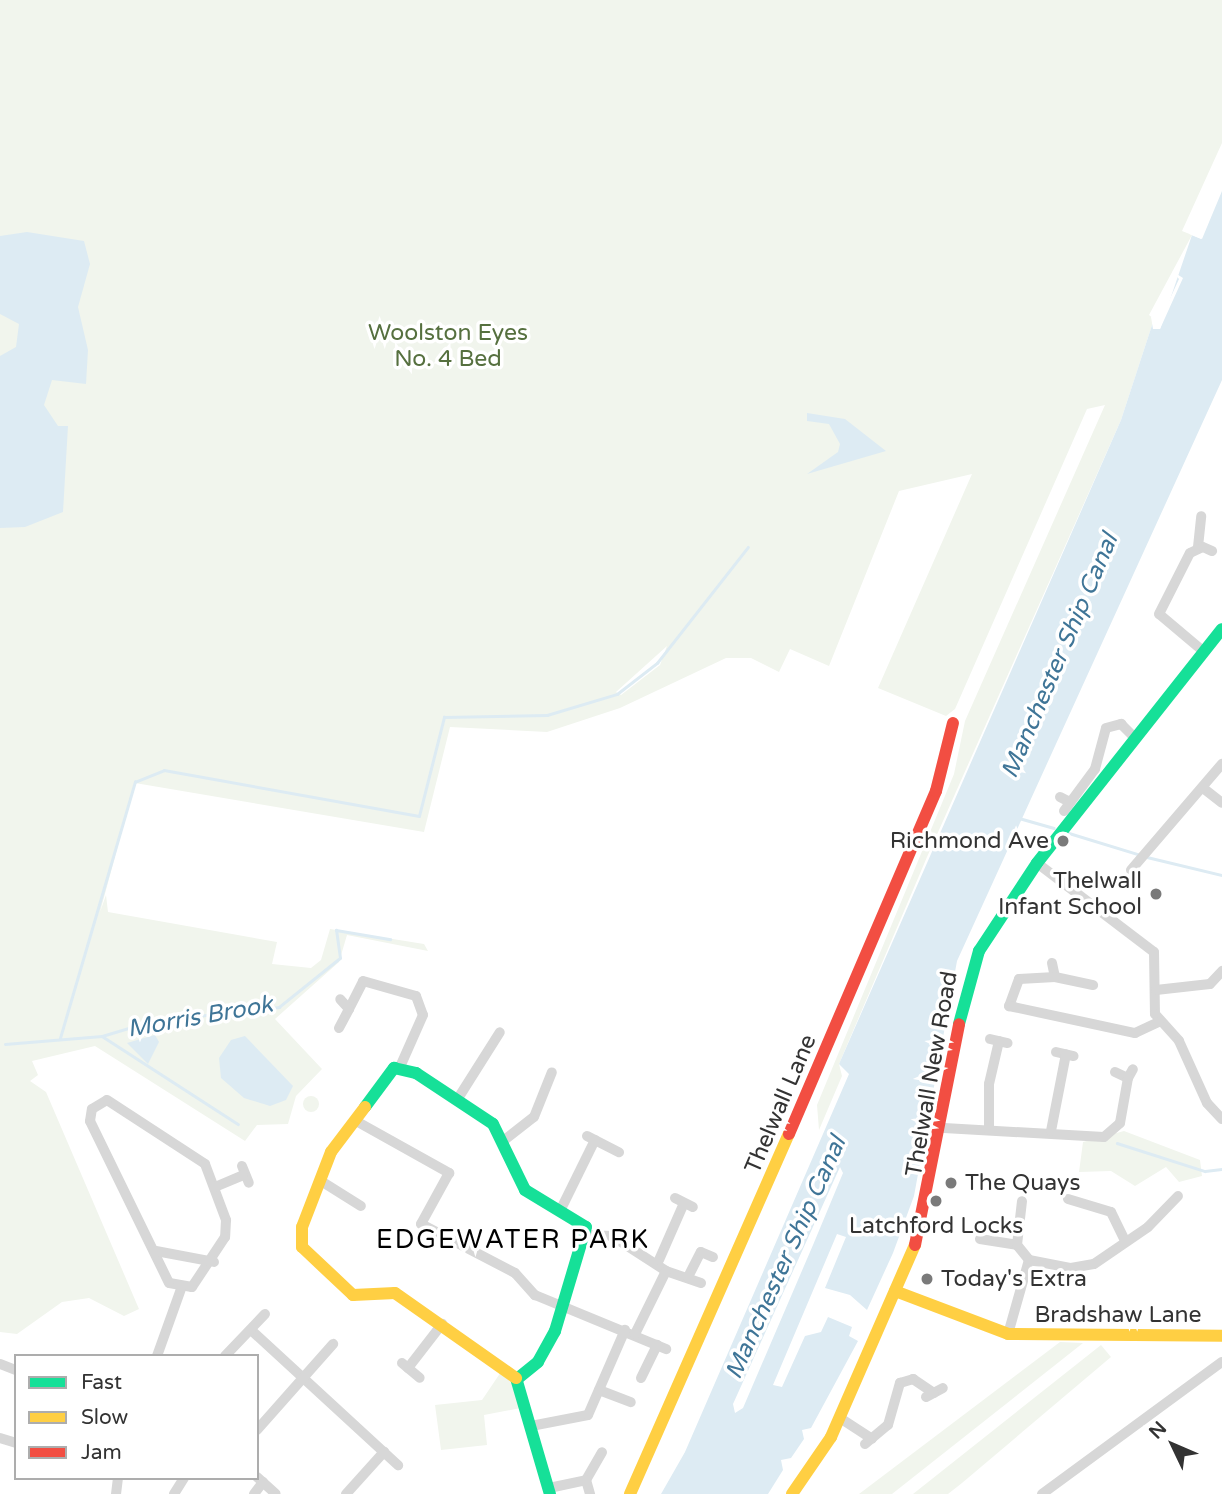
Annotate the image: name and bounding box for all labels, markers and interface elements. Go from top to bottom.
park label: Woolston Eyes No. 4 Bed [368,319,528,373]
water label: Manchester Ship Canal [995,530,1125,782]
place label: Richmond Ave [890,827,1049,855]
marker: Richmond Ave [1055,833,1071,849]
place label: Thelwall Infant School [998,867,1142,921]
marker: Thelwall Infant School [1148,886,1164,902]
street label: Thelwall New Road [900,969,964,1179]
water label: Morris Brook [125,990,275,1044]
street label: Thelwall Lane [739,1030,823,1178]
water label: Manchester Ship Canal [719,1132,853,1384]
place label: The Quays [965,1169,1080,1197]
marker: The Quays [943,1175,959,1191]
marker: Latchford Locks [928,1193,944,1209]
place label: Latchford Locks [849,1212,1023,1240]
district label: EDGEWATER PARK [378,1224,648,1256]
place label: Today's Extra [941,1265,1087,1293]
marker: Today's Extra [919,1271,935,1287]
street label: Bradshaw Lane [1034,1301,1202,1329]
legend [14,1354,259,1480]
text: Fast [81,1370,122,1395]
text: Slow [81,1405,128,1430]
north arrow [1138,1410,1208,1480]
text: N [1145,1417,1171,1444]
text: Jam [81,1440,122,1465]

